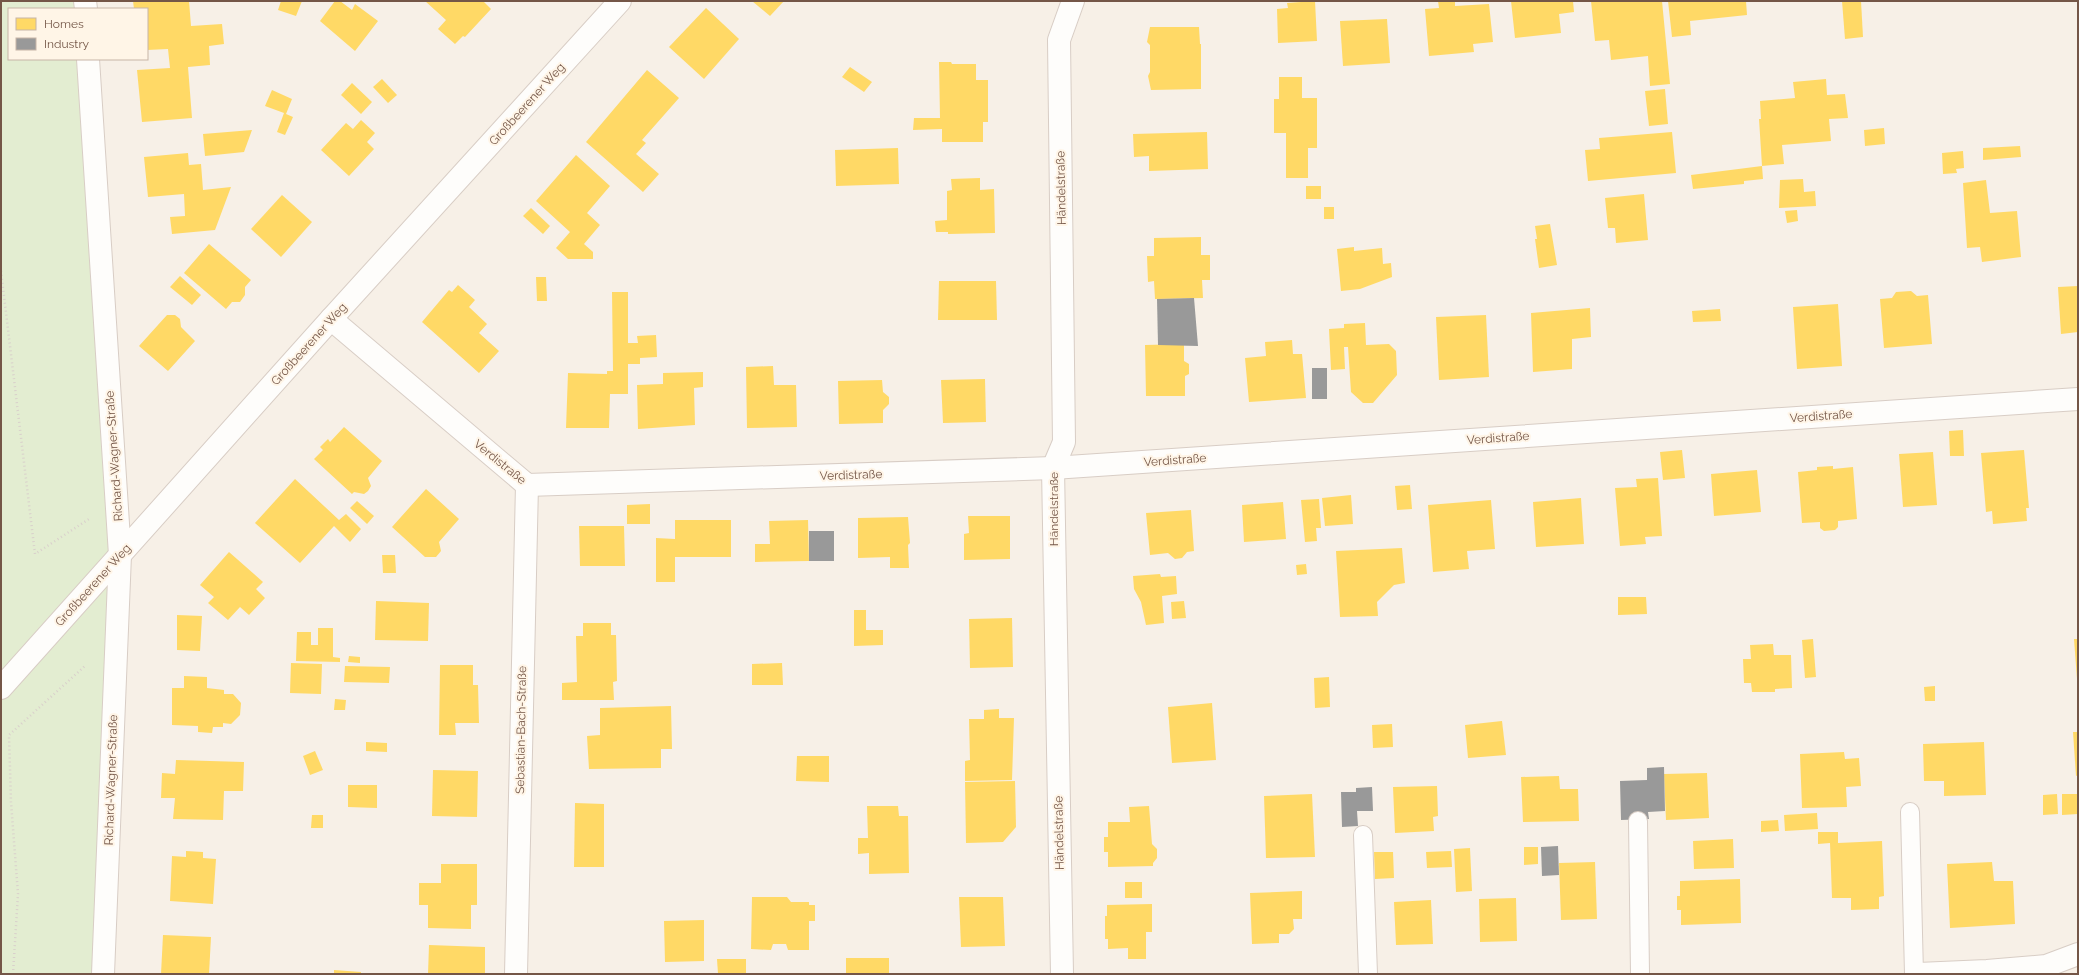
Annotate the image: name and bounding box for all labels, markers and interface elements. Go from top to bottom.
legend [8,8,148,60]
text: Homes [44,17,84,31]
text: Industry [44,37,90,51]
street label: Großbeerener Weg [486,60,568,148]
street label: Händelstraße [1053,151,1069,225]
street label: Großbeerener Weg [268,300,350,388]
street label: Richard-Wagner-Straße [102,390,126,522]
street label: Verdistraße [1789,407,1853,425]
street label: Verdistraße [1466,429,1530,447]
street label: Verdistraße [471,437,529,487]
street label: Verdistraße [1143,451,1207,469]
street label: Verdistraße [819,467,883,483]
street label: Händelstraße [1047,472,1061,546]
street label: Großbeerener Weg [52,541,134,629]
street label: Sebastian-Bach-Straße [513,666,529,794]
street label: Richard-Wagner-Straße [102,714,120,846]
street label: Händelstraße [1051,796,1067,870]

